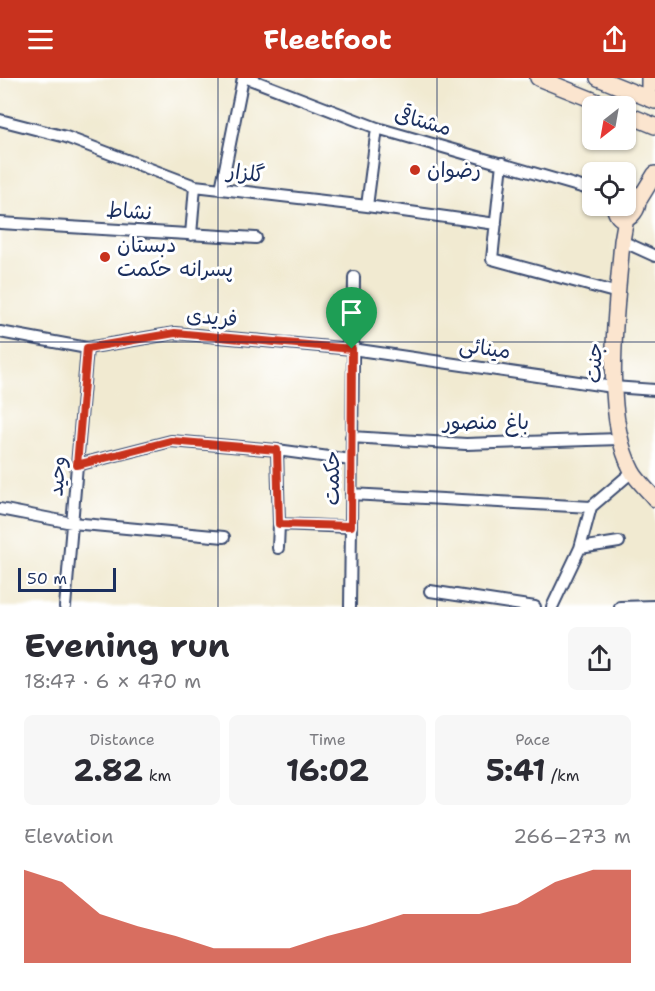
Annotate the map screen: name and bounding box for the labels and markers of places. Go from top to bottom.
place label: رضوان [427,156,481,184]
marker: رضوان [408,163,422,177]
place label: دبستان پسرانه حکمت [117,231,233,283]
marker: دبستان پسرانه حکمت [98,250,112,264]
pin [326,287,377,349]

